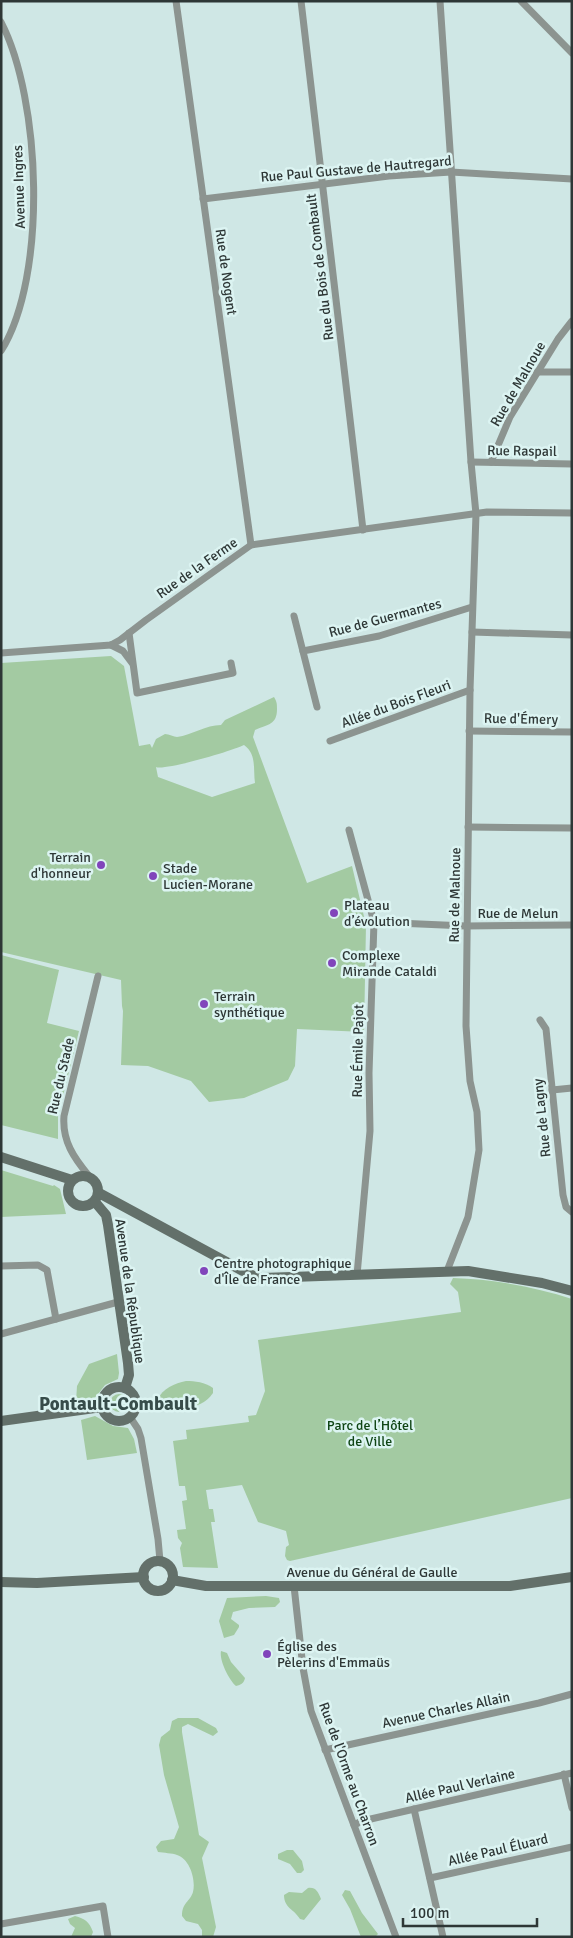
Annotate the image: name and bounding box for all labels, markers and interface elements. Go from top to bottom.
street label: Avenue Ingres [9,145,29,229]
street label: Rue Paul Gustave de Hautregard [260,152,452,186]
street label: Rue du Bois de Combault [303,192,337,341]
street label: Rue de Nogent [212,228,240,316]
street label: Rue de Malnoue [487,338,549,430]
street label: Rue Raspail [487,442,557,460]
street label: Rue de la Ferme [153,534,241,602]
street label: Rue de Guermantes [327,595,443,641]
street label: Allée du Bois Fleuri [339,676,453,732]
street label: Rue d'Émery [484,710,559,728]
street label: Rue de Malnoue [446,847,464,943]
place label: Terrain d'honneur [31,849,92,882]
marker: Terrain d'honneur [95,859,107,871]
place label: Stade Lucien-Morane [163,860,253,893]
marker: Stade Lucien-Morane [147,870,159,882]
place label: Plateau d’évolution [344,897,410,930]
street label: Rue de Melun [478,905,558,922]
marker: Plateau d’évolution [328,907,340,919]
place label: Complexe Mirande Cataldi [342,947,437,980]
marker: Complexe Mirande Cataldi [326,957,338,969]
place label: Terrain synthétique [214,988,285,1021]
marker: Terrain synthétique [198,998,210,1010]
street label: Rue Émile Pajot [349,1004,367,1098]
street label: Rue du Stade [44,1036,78,1116]
street label: Rue de Lagny [529,1077,555,1158]
street label: Avenue de la République [111,1217,149,1365]
place label: Centre photographique d'Île de France [214,1255,352,1288]
marker: Centre photographique d'Île de France [198,1265,210,1277]
district label: Pontault-Combault [39,1392,197,1416]
park label: Parc de l’Hôtel de Ville [327,1417,413,1450]
street label: Avenue du Général de Gaulle [286,1564,458,1581]
place label: Église des Pèlerins d'Emmaüs [277,1638,390,1671]
marker: Église des Pèlerins d'Emmaüs [261,1648,273,1660]
street label: Avenue Charles Allain [380,1688,512,1732]
street label: Rue de l'Orme au Charron [315,1700,383,1848]
street label: Allée Paul Verlaine [403,1765,517,1807]
street label: Allée Paul Éluard [446,1830,550,1870]
scale bar [403,1896,537,1928]
text: 100 m [410,1904,450,1922]

